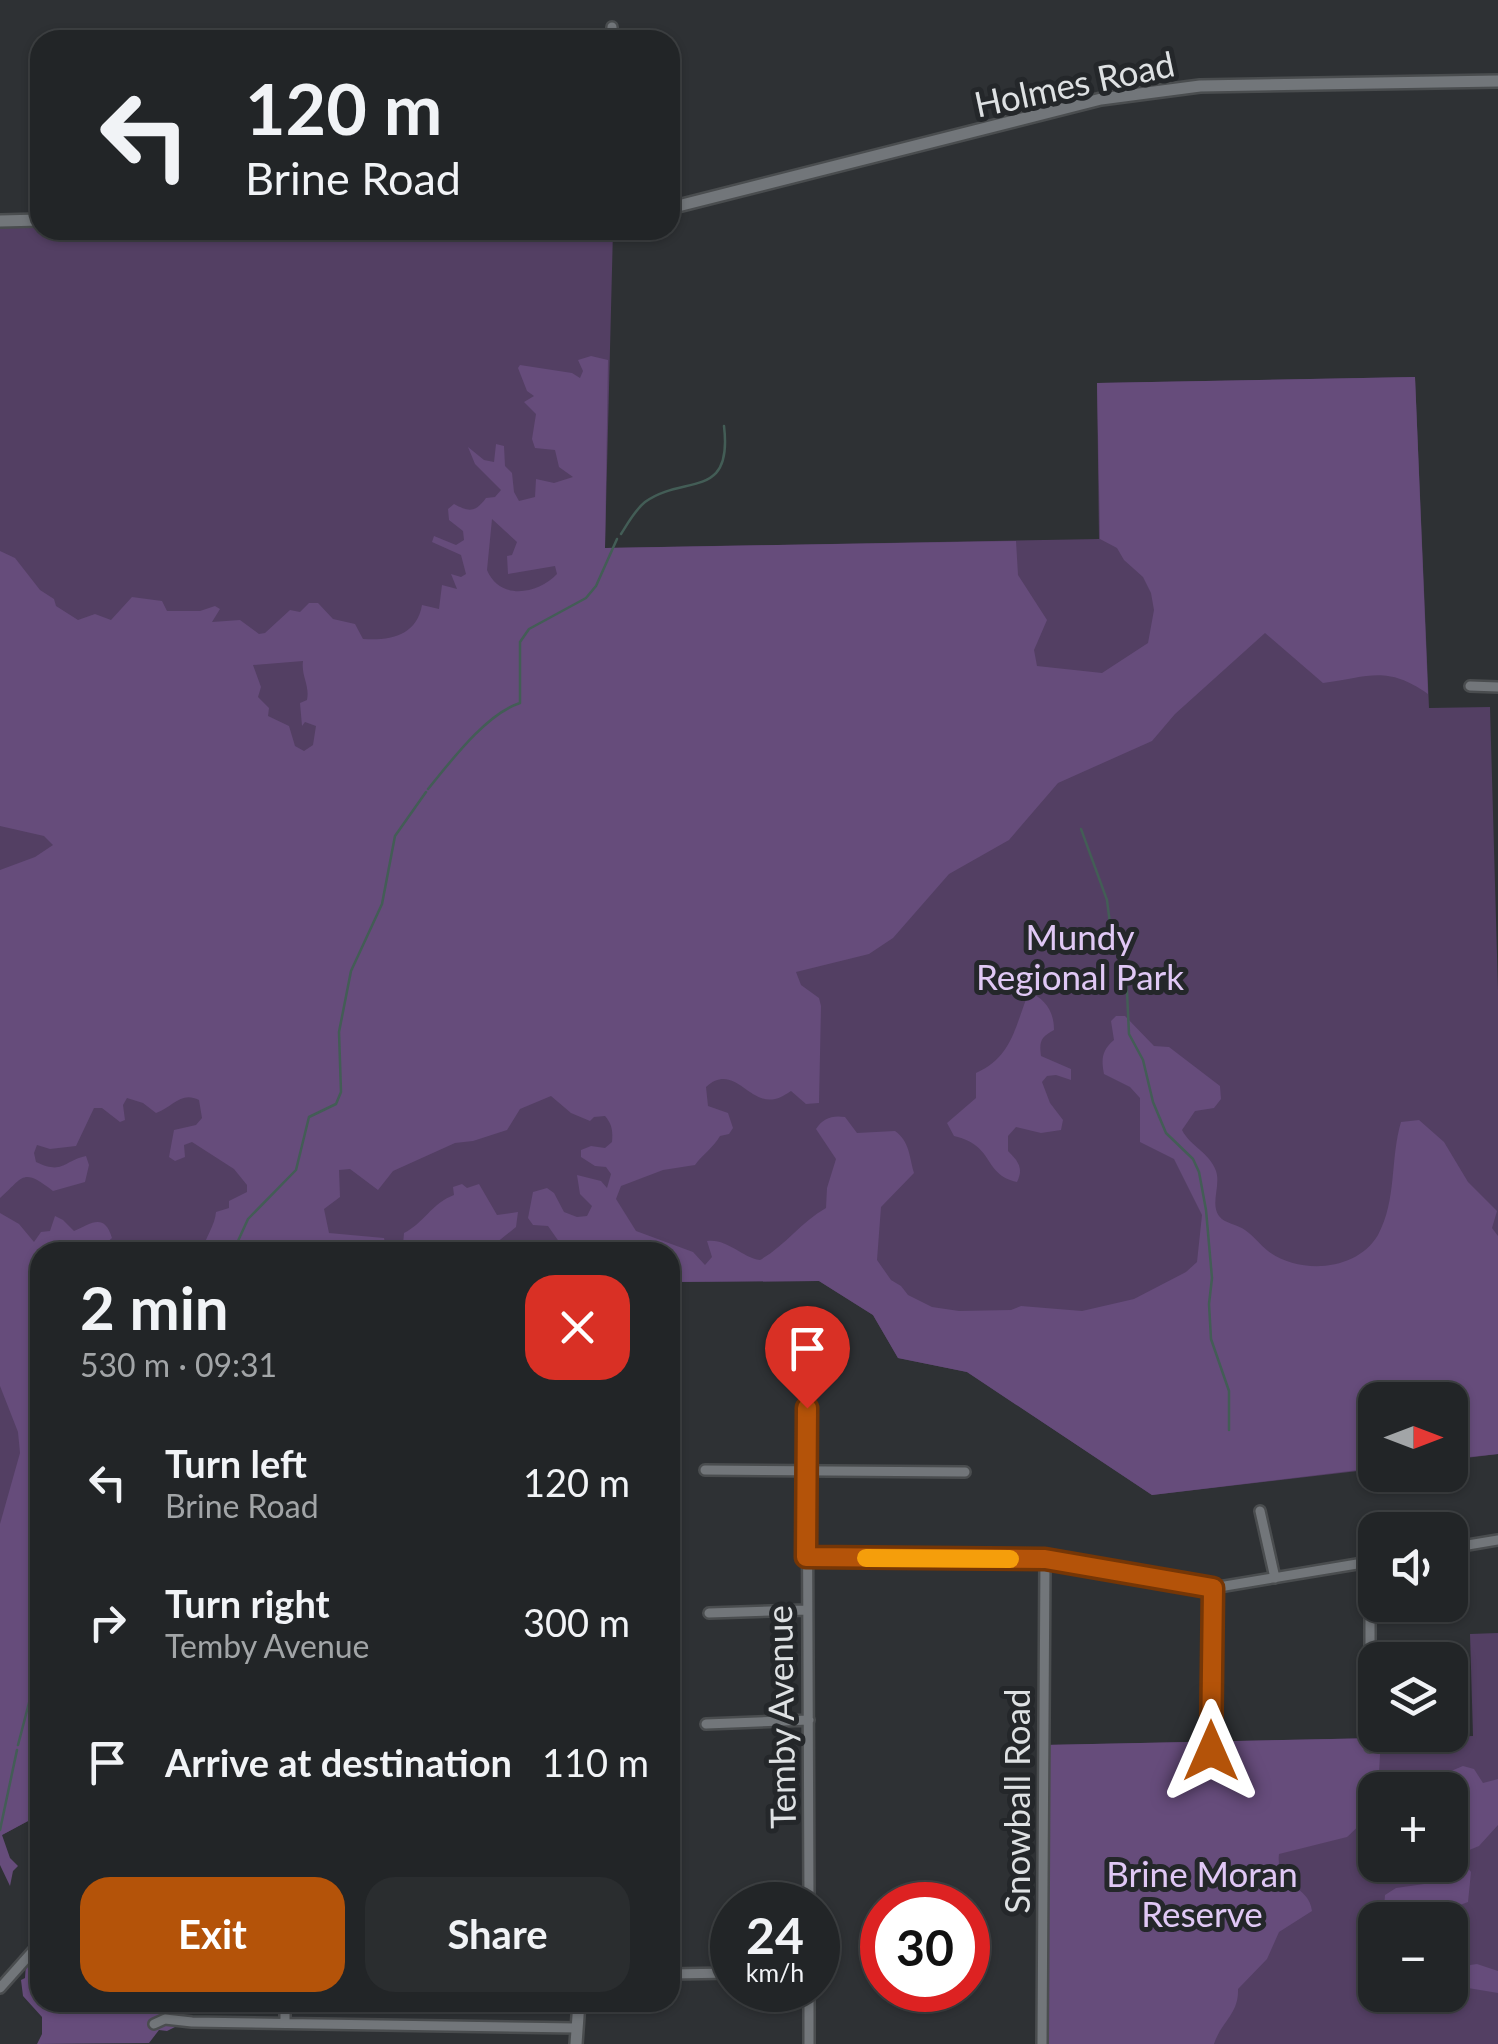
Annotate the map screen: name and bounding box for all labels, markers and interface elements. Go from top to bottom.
street label: Holmes Road [970,41,1178,125]
text: 120 m [245,66,442,150]
icon: left [80,70,210,200]
text: Brine Road [245,151,461,205]
park label: Mundy Regional Park [976,915,1184,997]
text: 2 min [80,1271,229,1343]
button: close [525,1275,630,1380]
pin [765,1306,850,1409]
icon: arrive [780,1321,835,1376]
text: 530 m · 09:31 [80,1345,277,1384]
north arrow [1358,1382,1468,1492]
map controls [1358,1382,1468,2012]
text: Turn left [165,1440,307,1486]
icon: left [80,1455,135,1510]
text: 120 m [523,1459,630,1505]
text: Brine Road [165,1486,319,1525]
button: sound [1358,1512,1468,1622]
text: Turn right [165,1580,330,1626]
icon: right [80,1595,135,1650]
text: 300 m [523,1599,630,1645]
street label: Temby Avenue [757,1605,803,1829]
text: Temby Avenue [165,1626,369,1665]
button: layers [1358,1642,1468,1752]
street label: Snowball Road [995,1688,1037,1914]
position arrow [1159,1699,1263,1803]
icon: arrive [80,1735,135,1790]
text: Arrive at destination [165,1739,512,1785]
text: 110 m [542,1739,649,1785]
button: + [1358,1772,1468,1882]
park label: Brine Moran Reserve [1106,1852,1298,1934]
button: Exit [80,1877,345,1992]
button: Share [365,1877,630,1992]
speed limit sign: 30 [860,1882,990,2012]
button: − [1358,1902,1468,2012]
text: 24 [746,1905,804,1965]
text: km/h [746,1957,804,1987]

